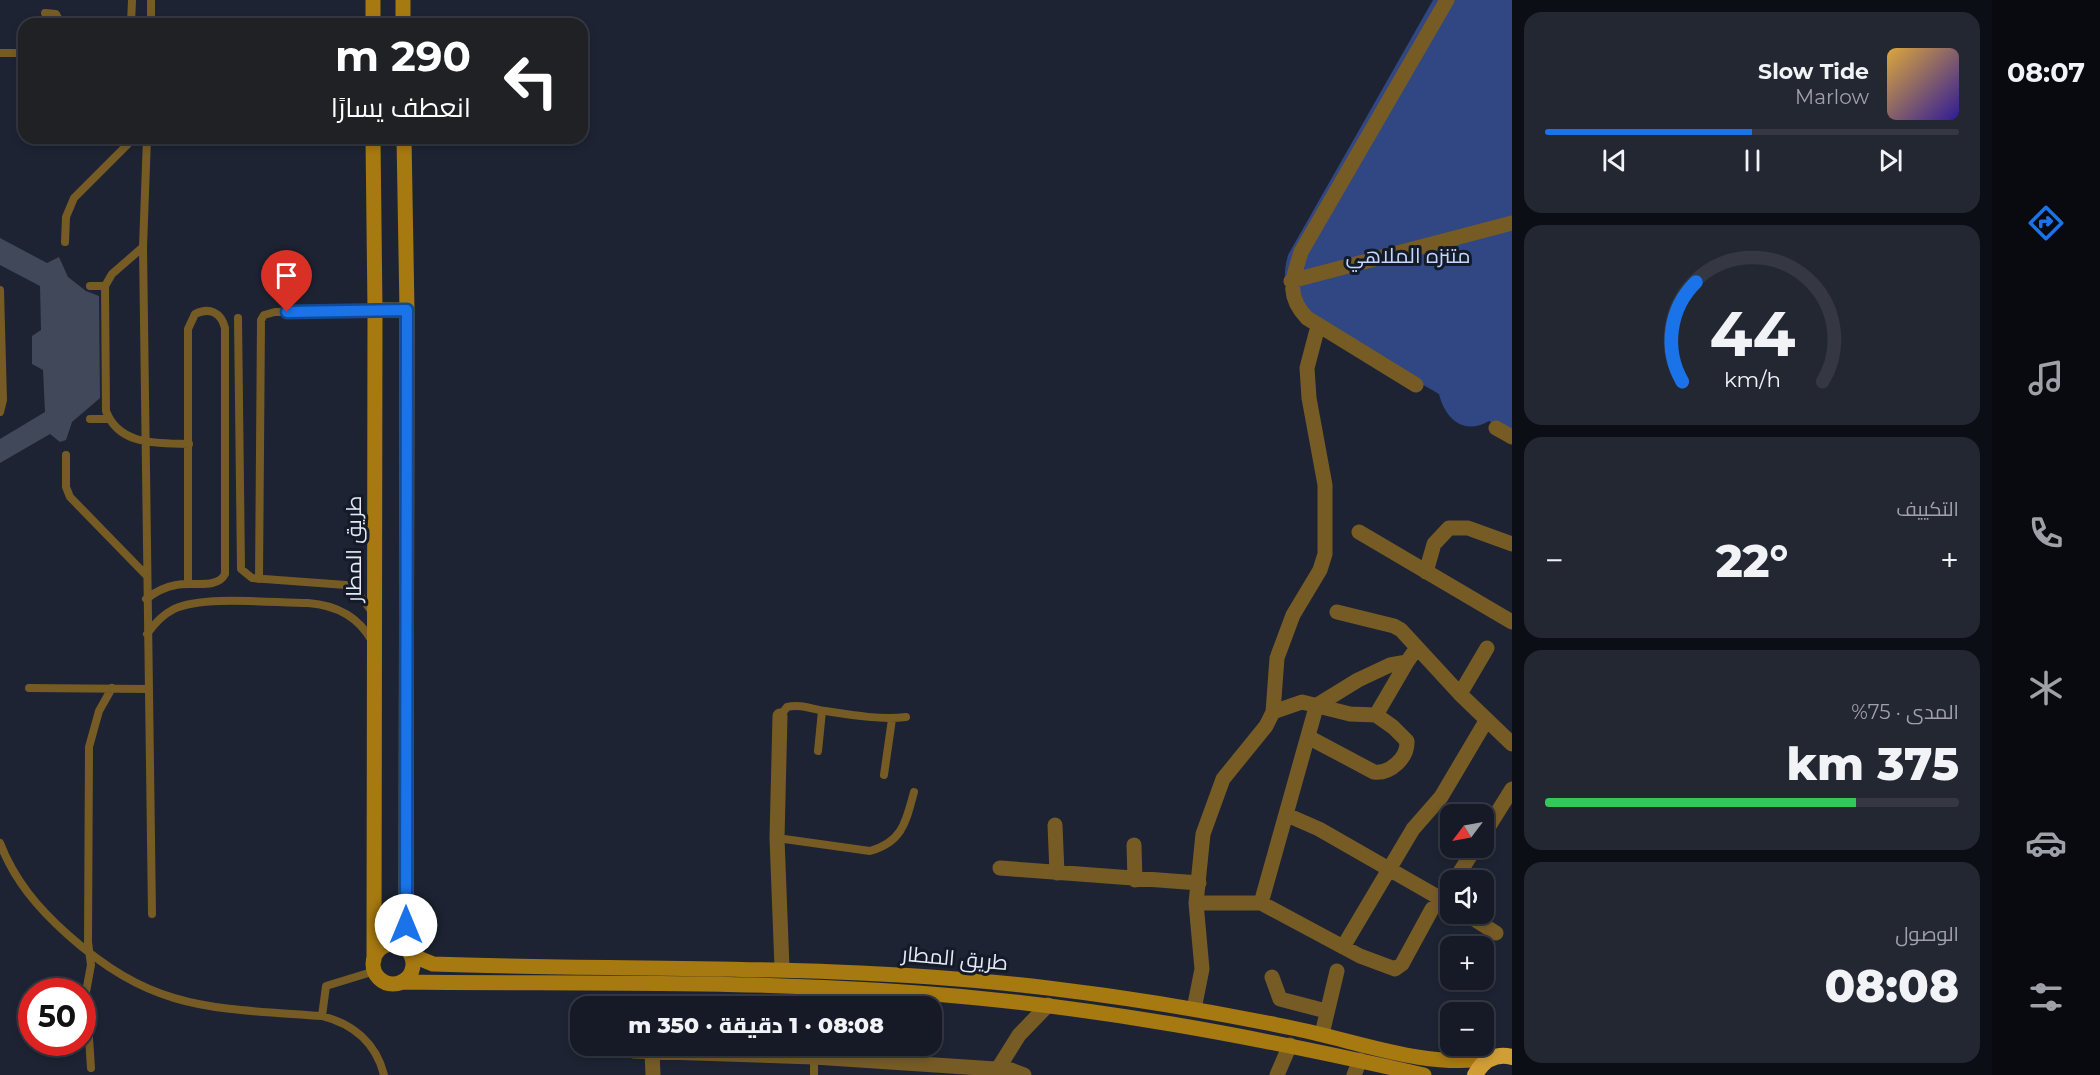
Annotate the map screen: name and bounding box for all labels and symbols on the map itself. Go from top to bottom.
park label: متنزه الملاهي [1346,243,1470,272]
pin [261,250,312,312]
street label: طريق المطار [341,496,367,603]
north arrow [1440,804,1494,858]
position arrow [374,893,438,957]
street label: طريق المطار [900,941,1009,976]
speed limit sign: 50 [18,978,96,1056]

